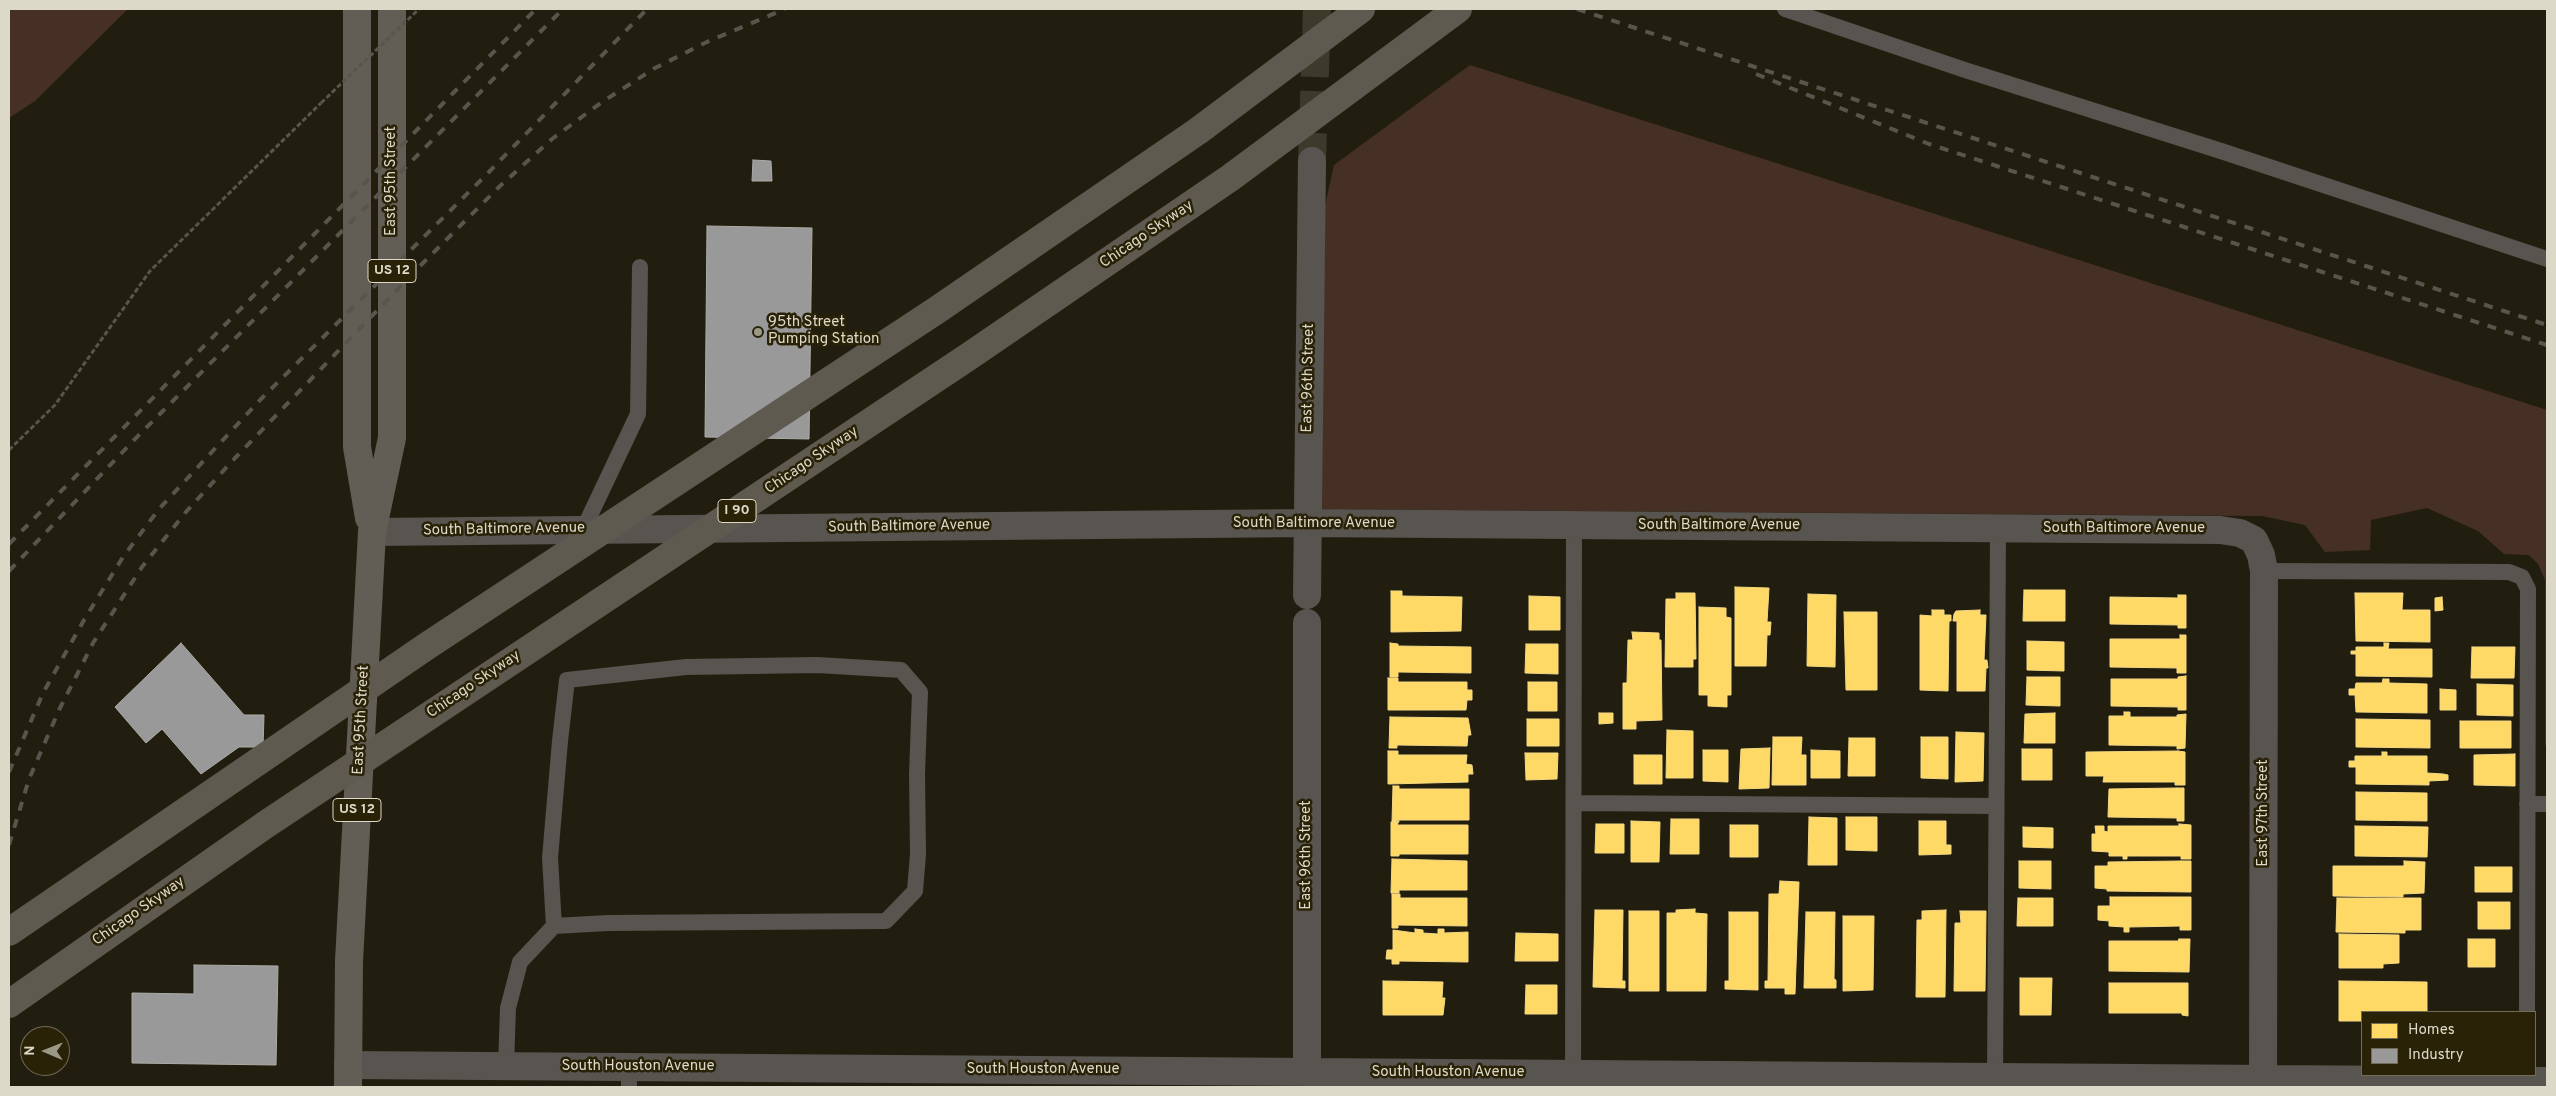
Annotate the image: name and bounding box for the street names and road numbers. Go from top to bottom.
street label: East 95th Street [383,126,401,236]
street label: Chicago Skyway [1097,197,1197,273]
road number: US 12 [368,260,416,282]
street label: East 96th Street [1299,323,1319,433]
street label: Chicago Skyway [762,423,862,499]
road number: I 90 [718,500,756,522]
street label: South Baltimore Avenue [1233,515,1395,533]
street label: South Baltimore Avenue [828,517,990,537]
street label: South Baltimore Avenue [1638,517,1800,535]
street label: South Baltimore Avenue [423,520,585,540]
street label: South Baltimore Avenue [2043,520,2205,538]
street label: Chicago Skyway [424,647,524,723]
street label: East 95th Street [350,665,374,775]
street label: East 97th Street [2255,759,2273,867]
road number: US 12 [333,798,381,822]
street label: East 96th Street [1298,800,1316,910]
street label: Chicago Skyway [89,873,189,951]
street label: South Houston Avenue [561,1058,715,1076]
street label: South Houston Avenue [966,1061,1120,1079]
street label: South Houston Avenue [1371,1064,1525,1082]

